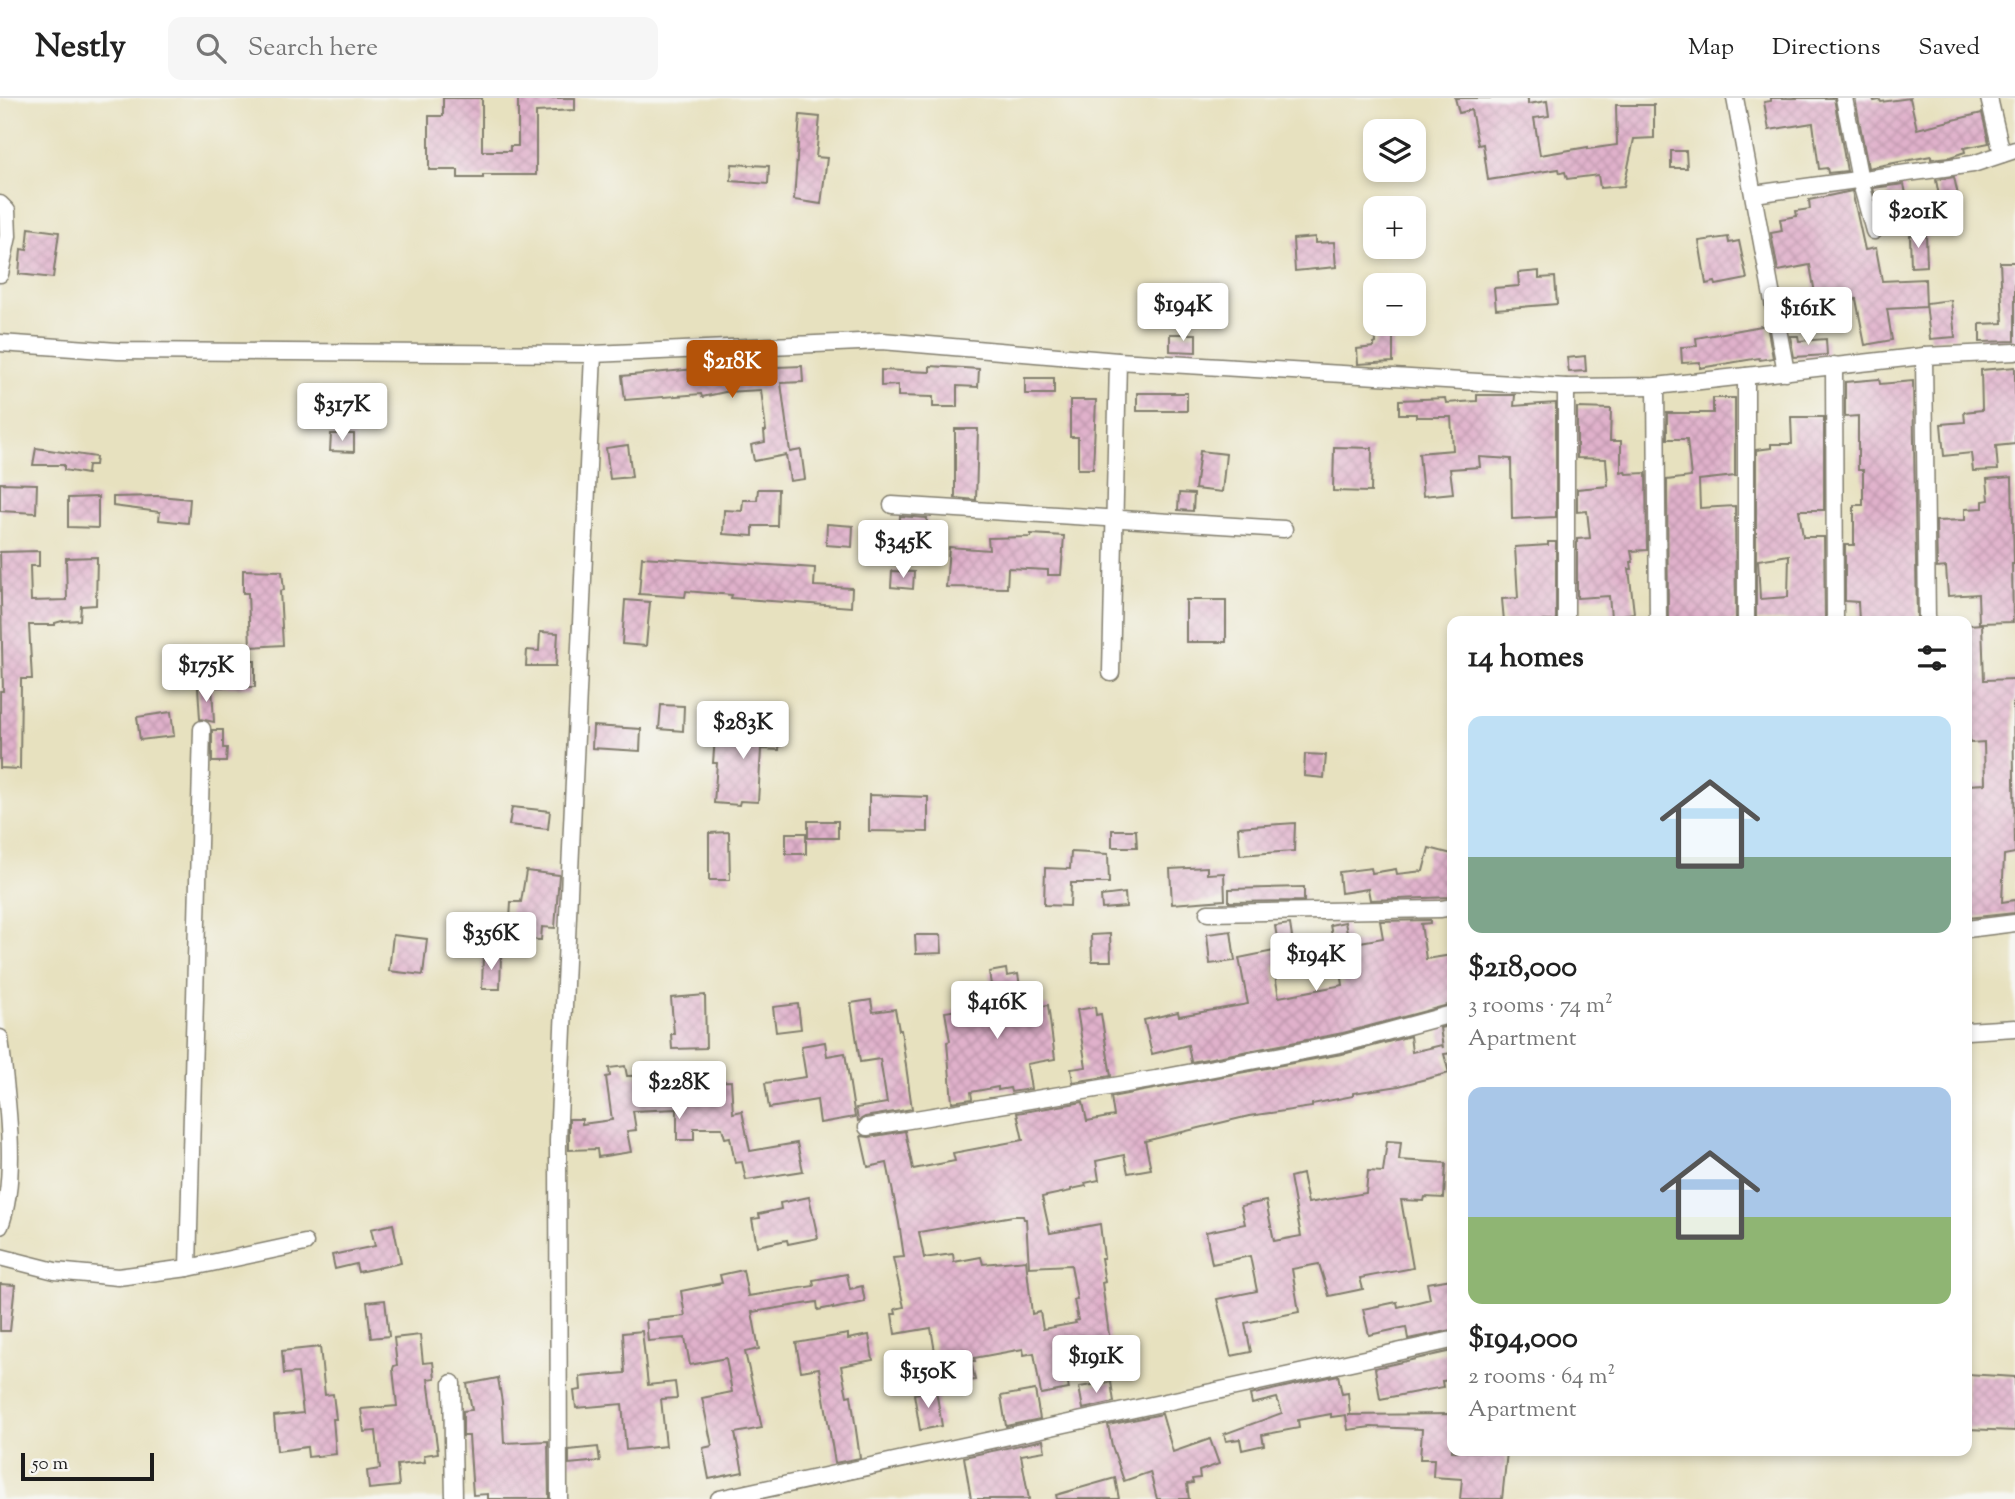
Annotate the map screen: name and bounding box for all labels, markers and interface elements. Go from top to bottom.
search box [168,17,658,80]
text: Nestly [35,24,126,72]
icon: search [192,29,230,67]
text: Search here [248,30,378,67]
text: Map [1688,31,1734,65]
text: Directions [1772,31,1880,65]
text: Saved [1918,31,1980,65]
map controls [1363,119,1426,336]
button: layers [1363,119,1426,182]
pin: $201K [1869,190,1967,250]
button: + [1363,196,1426,259]
text: $201K [1888,196,1948,229]
button: − [1363,273,1426,336]
pin: $194K [1134,284,1232,343]
pin: $161K [1759,288,1857,347]
text: $194K [1153,289,1213,322]
text: $161K [1780,293,1836,326]
pin: $218K [683,341,781,400]
text: $218K [703,346,762,379]
pin: $317K [293,384,391,443]
text: $317K [313,389,371,422]
pin: $345K [854,520,952,580]
text: $345K [874,526,932,559]
text: 14 homes [1468,637,1584,680]
icon: filters [1913,639,1951,677]
pin: $175K [157,644,255,704]
text: $175K [178,650,234,683]
pin: $283K [694,702,792,761]
text: $283K [713,707,773,740]
icon: home [1647,761,1773,887]
pin: $356K [442,912,540,972]
text: $356K [462,918,520,951]
pin: $194K [1267,934,1365,993]
text: $194K [1286,939,1346,972]
text: $218,000 [1468,947,1577,990]
pin: $416K [948,982,1046,1041]
text: $416K [967,987,1027,1020]
text: 3 rooms · 74 m² [1468,990,1613,1023]
text: Apartment [1468,1023,1577,1056]
pin: $228K [630,1062,728,1121]
text: $228K [648,1067,710,1100]
icon: home [1647,1132,1773,1258]
text: $194,000 [1468,1318,1578,1361]
pin: $191K [1047,1336,1145,1395]
text: $191K [1068,1341,1124,1374]
pin: $150K [879,1350,977,1410]
text: $150K [900,1356,956,1389]
text: 2 rooms · 64 m² [1468,1361,1615,1394]
text: Apartment [1468,1394,1577,1427]
scale bar [21,1450,154,1482]
text: 50 m [32,1451,68,1478]

